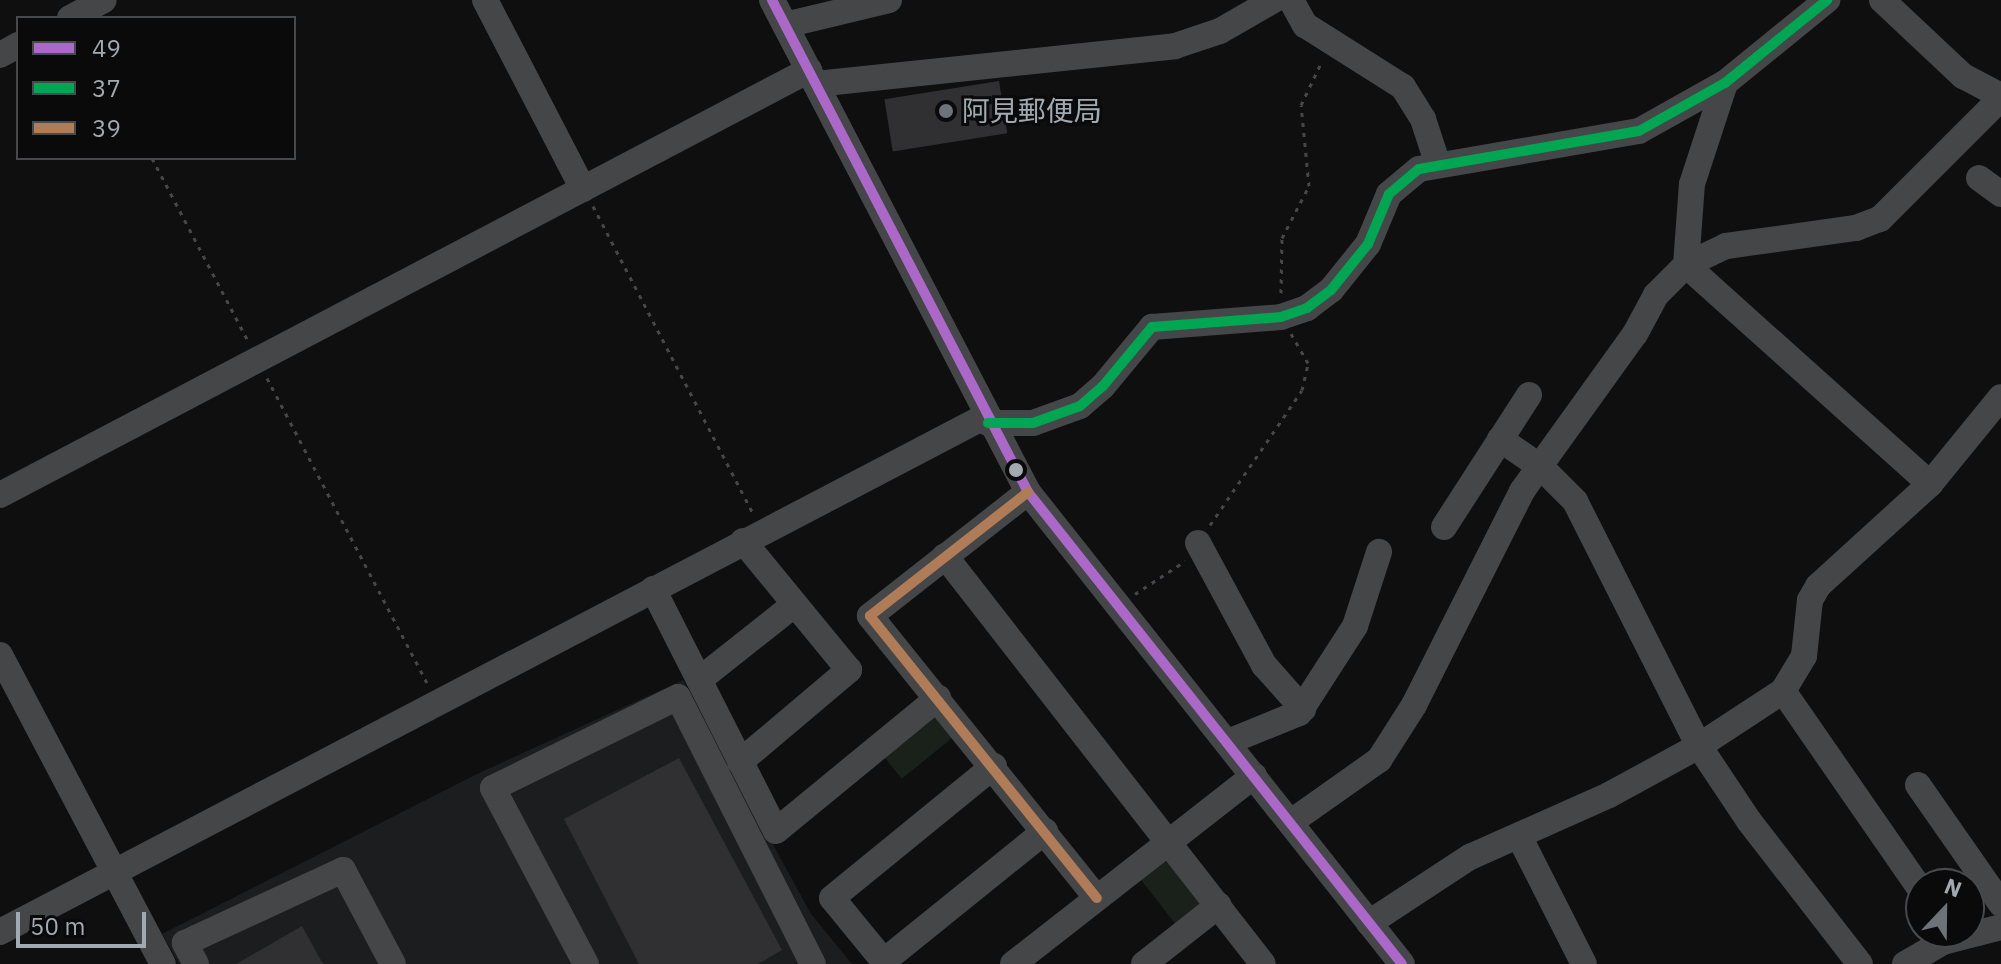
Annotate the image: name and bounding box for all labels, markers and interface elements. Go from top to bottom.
legend [16,16,296,160]
text: 49 [92,32,121,64]
text: 37 [92,72,121,104]
place label: 阿見郵便局 [962,94,1102,128]
marker: 阿見郵便局 [937,102,955,120]
text: 39 [92,112,121,144]
unlabelled marker [1008,462,1024,478]
north arrow [1905,868,1985,948]
text: N [1941,871,1966,904]
scale bar [20,896,150,946]
text: 50 m [30,910,85,942]

